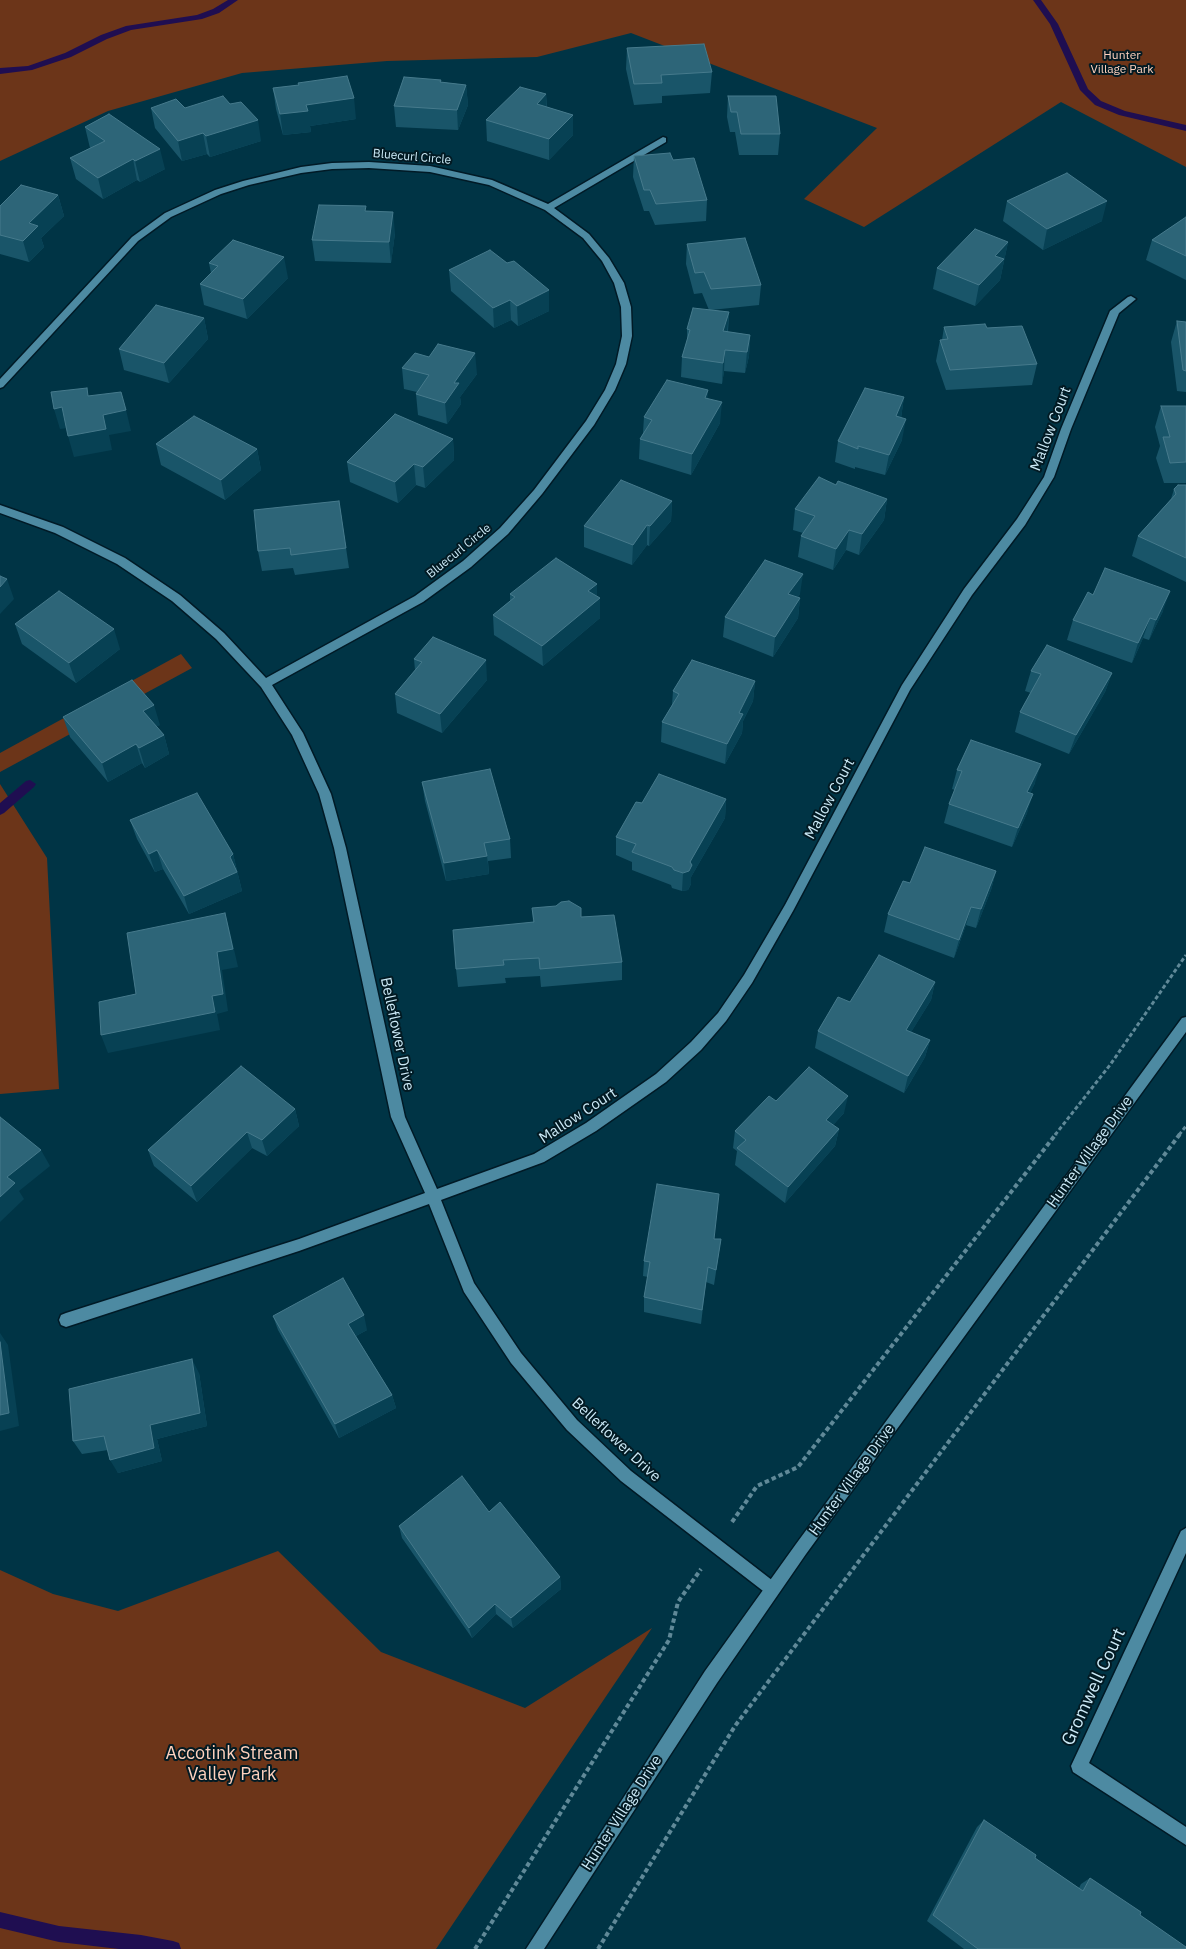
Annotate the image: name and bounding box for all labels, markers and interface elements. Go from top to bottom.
park label: Hunter Village Park [1090,49,1154,77]
street label: Bluecurl Circle [372,146,452,168]
street label: Mallow Court [1027,384,1075,474]
street label: Bluecurl Circle [424,521,494,581]
street label: Mallow Court [801,756,859,842]
street label: Belleflower Drive [376,976,418,1092]
street label: Mallow Court [536,1084,620,1148]
street label: Hunter Village Drive [1043,1093,1137,1211]
street label: Belleflower Drive [568,1394,664,1486]
street label: Hunter Village Drive [805,1421,899,1539]
street label: Gromwell Court [1057,1625,1131,1749]
park label: Accotink Stream Valley Park [166,1743,298,1786]
street label: Hunter Village Drive [578,1752,666,1874]

